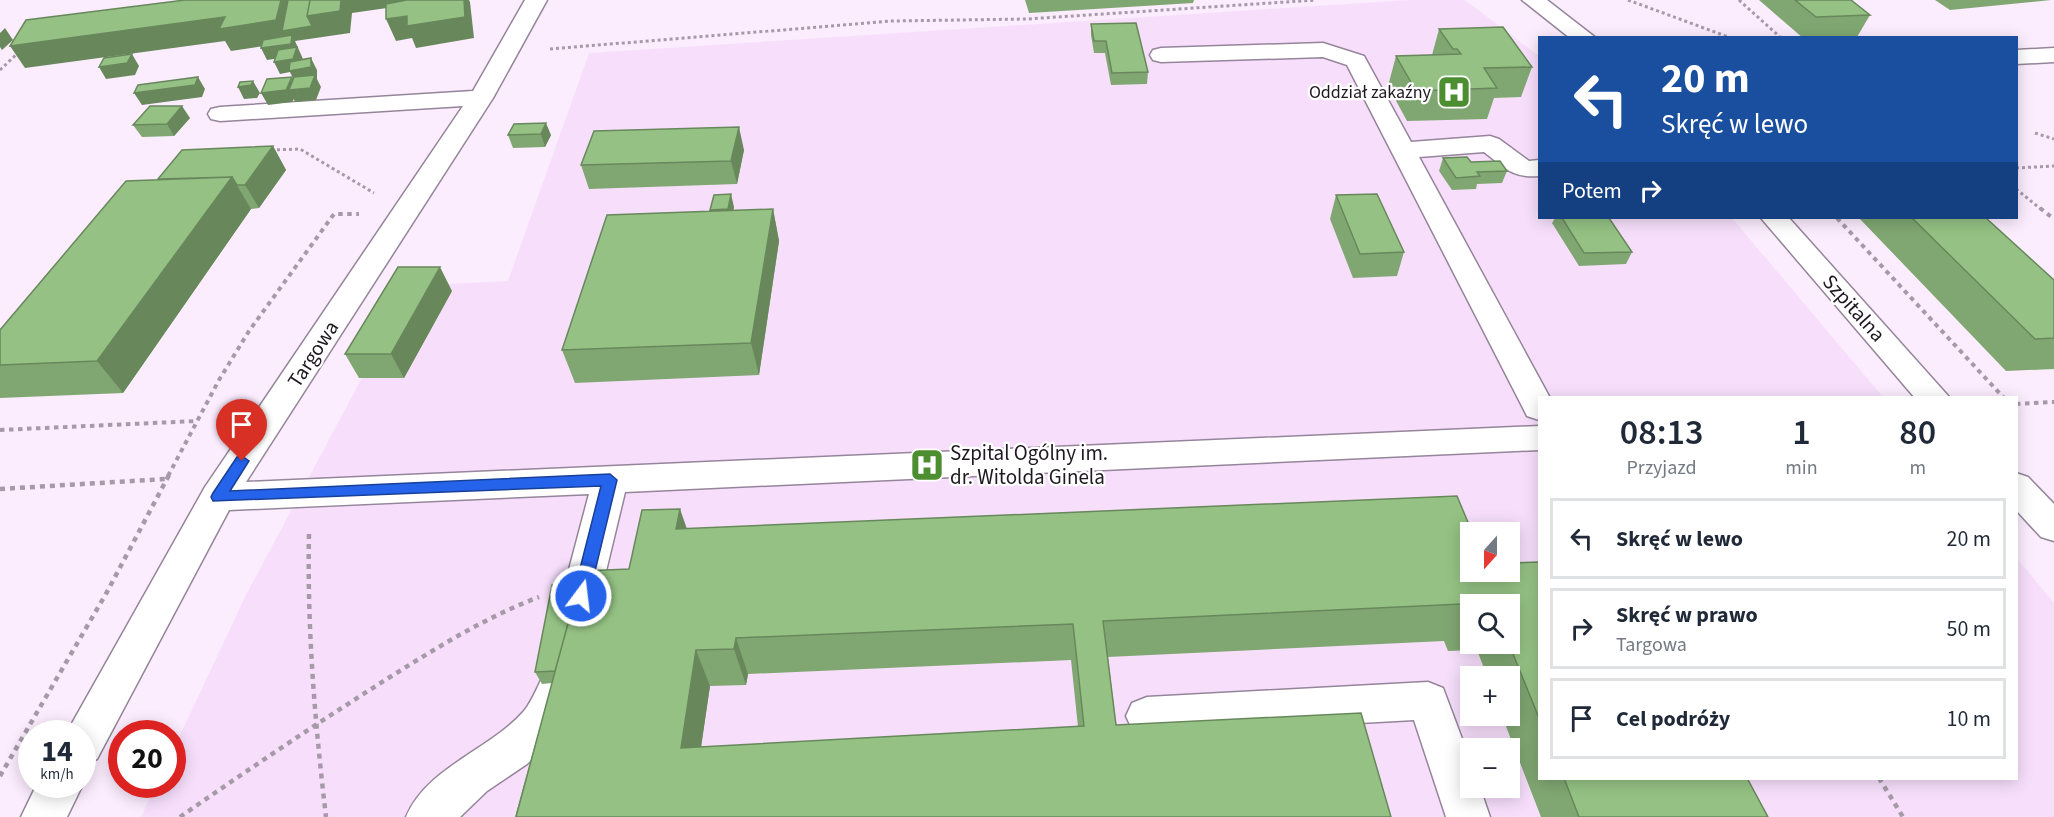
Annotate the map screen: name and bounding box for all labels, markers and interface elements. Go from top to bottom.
text: 20 m [1661,49,1750,109]
icon: left [1562,60,1640,138]
hospital icon: Oddział zakaźny [1436,74,1472,110]
place label: Oddział zakaźny [1309,80,1432,105]
text: Skręć w lewo [1661,105,1808,144]
icon: right [1634,174,1667,207]
text: Potem [1562,175,1622,207]
street label: Szpitalna [1816,268,1892,348]
street label: Targowa [280,315,346,393]
pin [216,399,267,461]
text: 08:13 [1620,407,1703,458]
text: 1 [1792,407,1811,458]
text: 80 [1899,407,1936,458]
icon: arrive [225,408,258,441]
place label: Szpital Ogólny im. dr. Witolda Ginela [950,438,1108,492]
hospital icon: Szpital Ogólny im. dr. Witolda Ginela [909,447,945,483]
text: Przyjazd [1627,454,1697,482]
text: min [1785,454,1818,482]
text: m [1910,454,1926,482]
north arrow [1460,522,1520,582]
map controls [1460,522,1520,798]
icon: left [1565,522,1598,555]
text: Skręć w lewo [1616,523,1743,555]
text: 20 m [1946,523,1991,555]
position arrow [549,564,613,628]
button: search [1460,594,1520,654]
text: Skręć w prawo [1616,599,1758,631]
icon: right [1565,612,1598,645]
text: 50 m [1946,613,1991,645]
text: Targowa [1616,631,1687,659]
button: + [1460,666,1520,726]
icon: arrive [1565,702,1598,735]
text: Cel podróży [1616,703,1730,735]
text: 10 m [1946,703,1991,735]
speed limit sign: 20 [108,720,186,798]
text: 14 [41,730,73,773]
button: − [1460,738,1520,798]
text: km/h [40,764,74,785]

